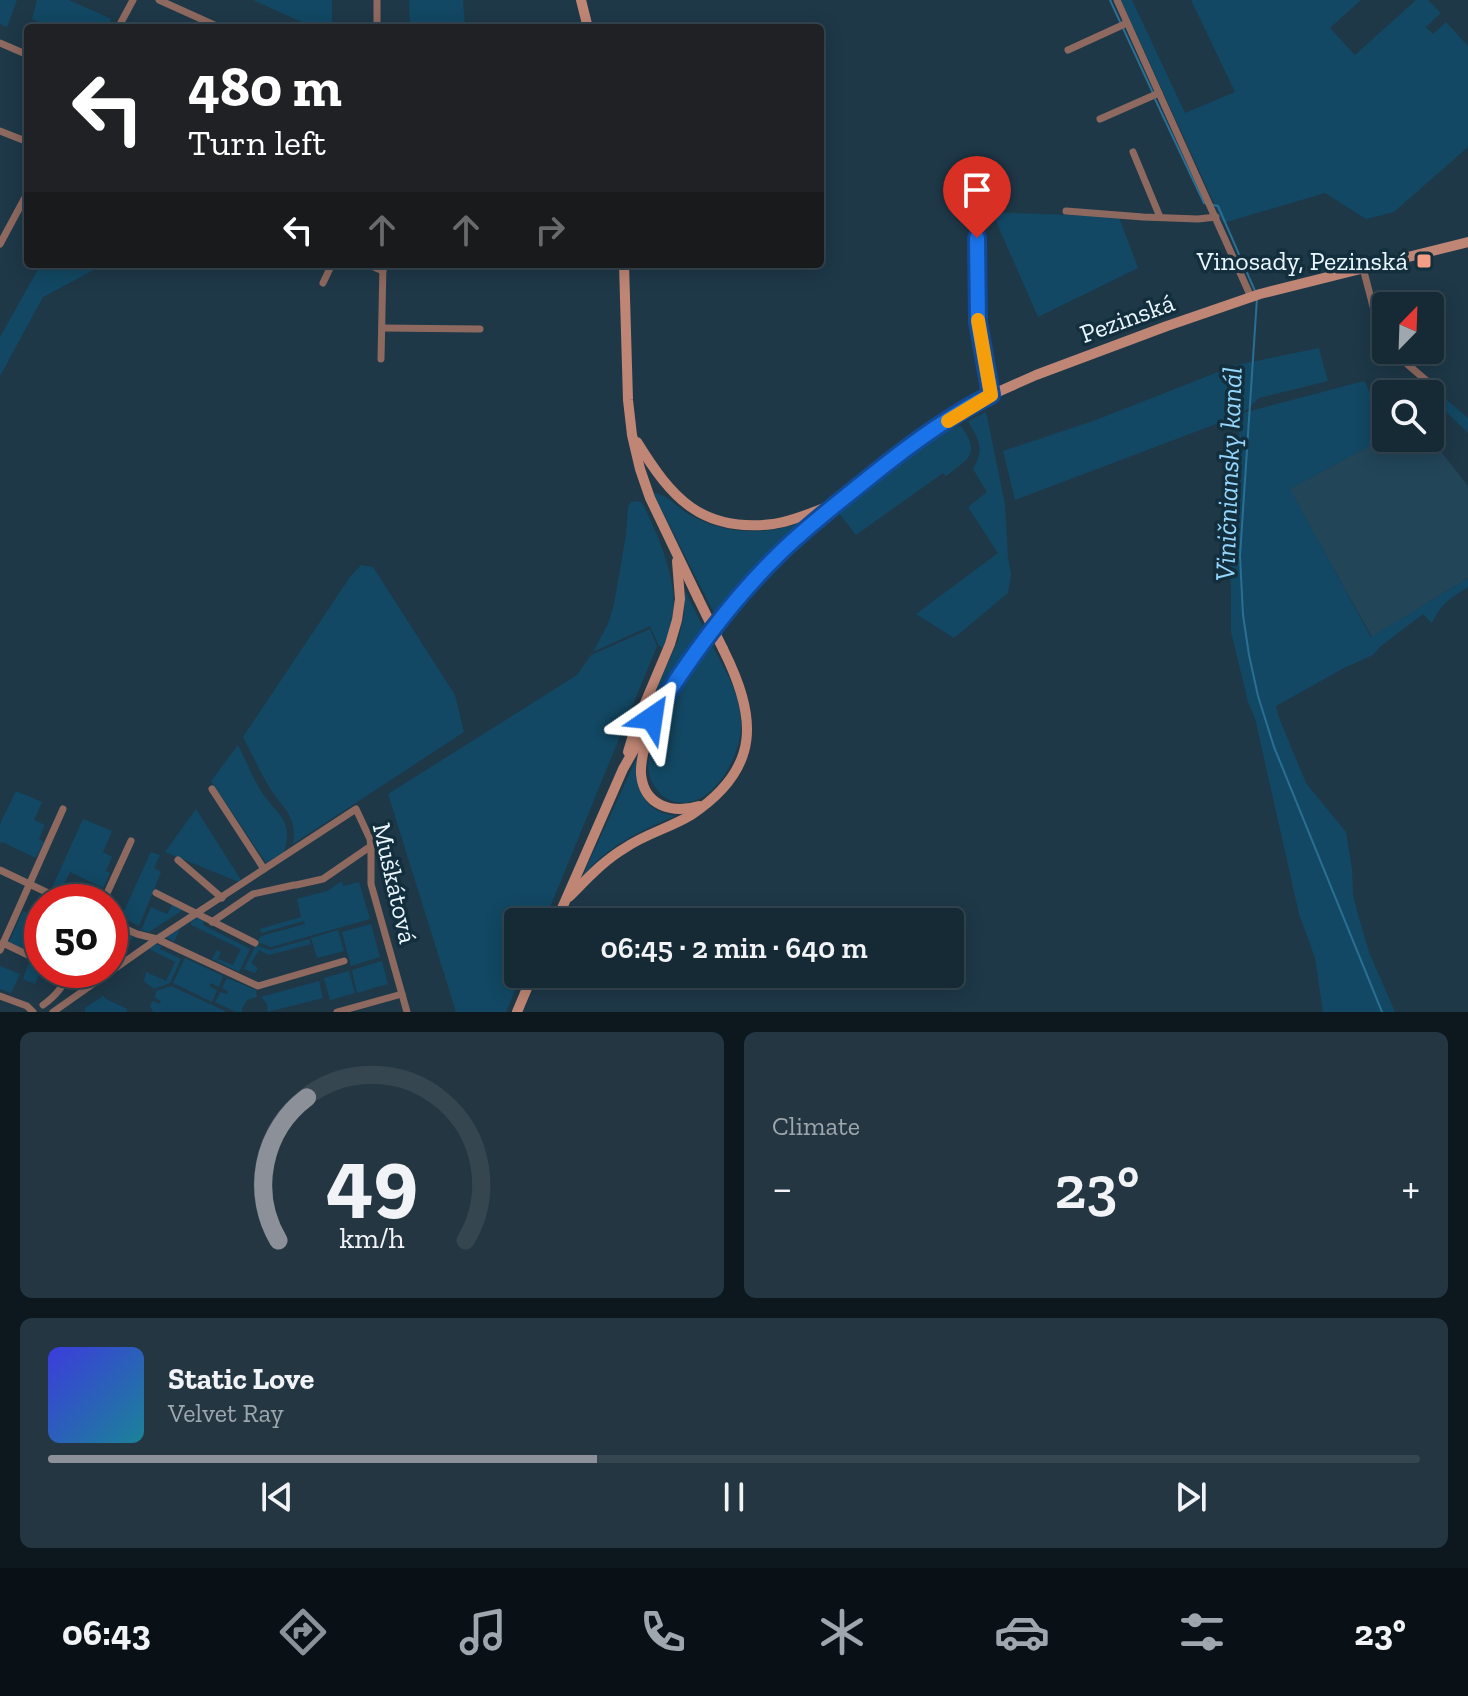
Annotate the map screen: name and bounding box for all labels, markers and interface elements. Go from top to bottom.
text: 480 m [188,53,342,120]
icon: left [56,56,160,160]
text: Turn left [188,121,326,164]
pin [943,156,1011,238]
icon: arrive [955,168,999,212]
icon: left [276,208,320,252]
icon: ahead [360,208,404,252]
icon: ahead [444,208,488,252]
icon: right [528,208,572,252]
place label: Vinosady, Pezinská [1196,245,1408,277]
marker: Vinosady, Pezinská [1415,252,1433,270]
street label: Pezinská [1075,286,1179,350]
north arrow [1372,292,1444,364]
map controls [1372,292,1444,452]
water label: Viničniansky kanál [1208,366,1249,582]
button: search [1372,380,1444,452]
position arrow [610,676,694,760]
street label: Muškátová [366,820,425,947]
speed limit sign: 50 [24,884,128,988]
text: 06:45 · 2 min · 640 m [600,930,868,966]
text: Climate [772,1110,860,1142]
text: 49 [326,1128,418,1228]
text: 23° [1054,1151,1140,1223]
text: − [772,1161,793,1214]
text: + [1401,1161,1420,1214]
text: km/h [339,1221,405,1255]
text: Static Love [168,1361,314,1397]
text: Velvet Ray [168,1397,284,1429]
icon: previous [255,1475,299,1519]
icon: pause [712,1475,756,1519]
icon: next [1169,1475,1213,1519]
icon: directions [275,1604,331,1660]
icon: music [455,1604,511,1660]
icon: phone [635,1604,691,1660]
icon: climate [814,1604,870,1660]
icon: car [994,1604,1050,1660]
icon: filters [1174,1604,1230,1660]
text: 06:43 [62,1611,151,1654]
text: 23° [1354,1611,1406,1654]

